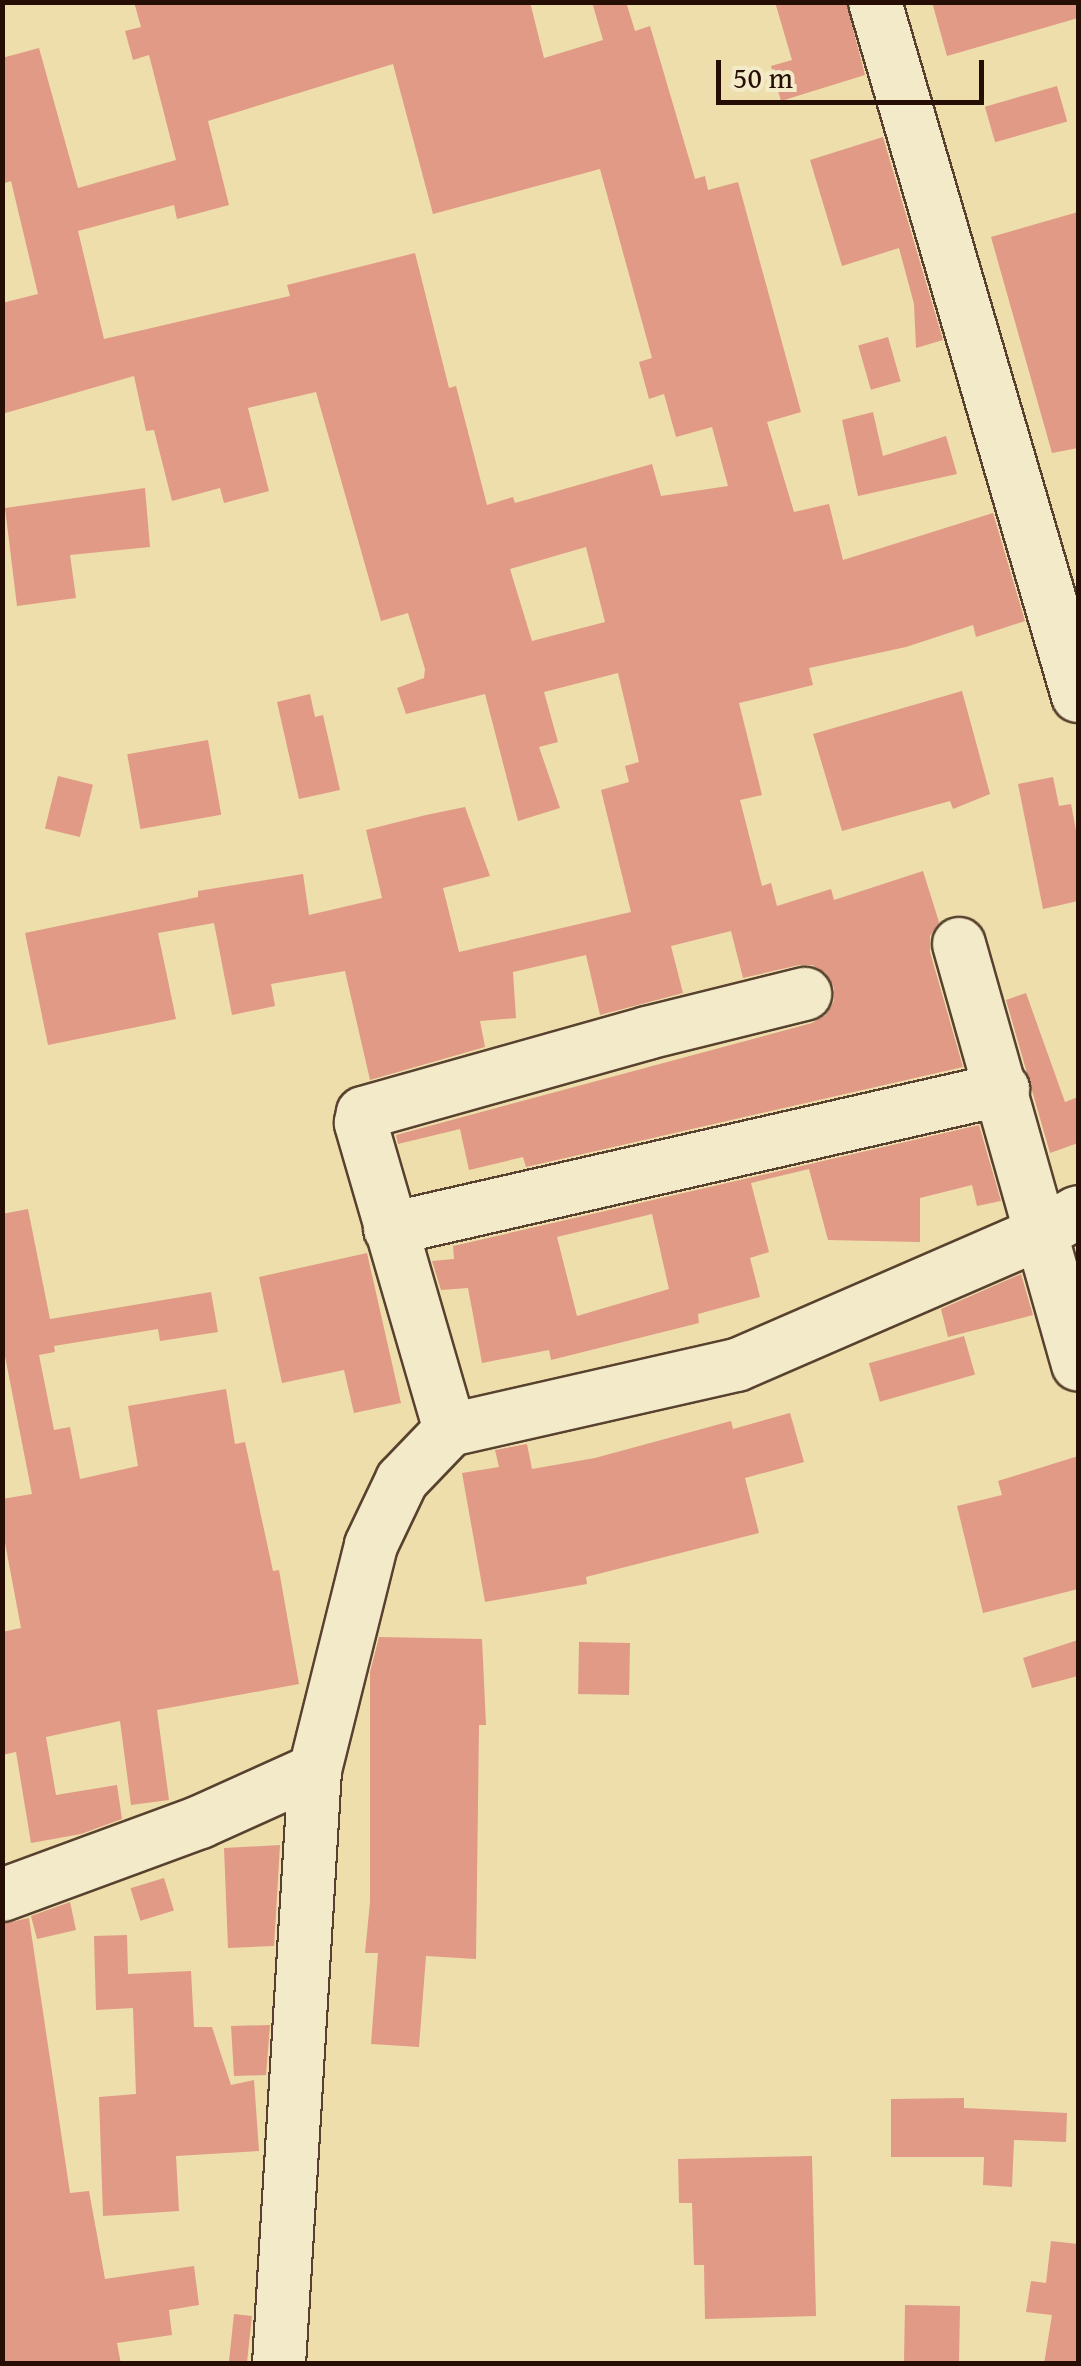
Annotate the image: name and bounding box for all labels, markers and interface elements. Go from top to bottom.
scale bar [721,40,988,102]
text: 50 m [733,55,793,99]

